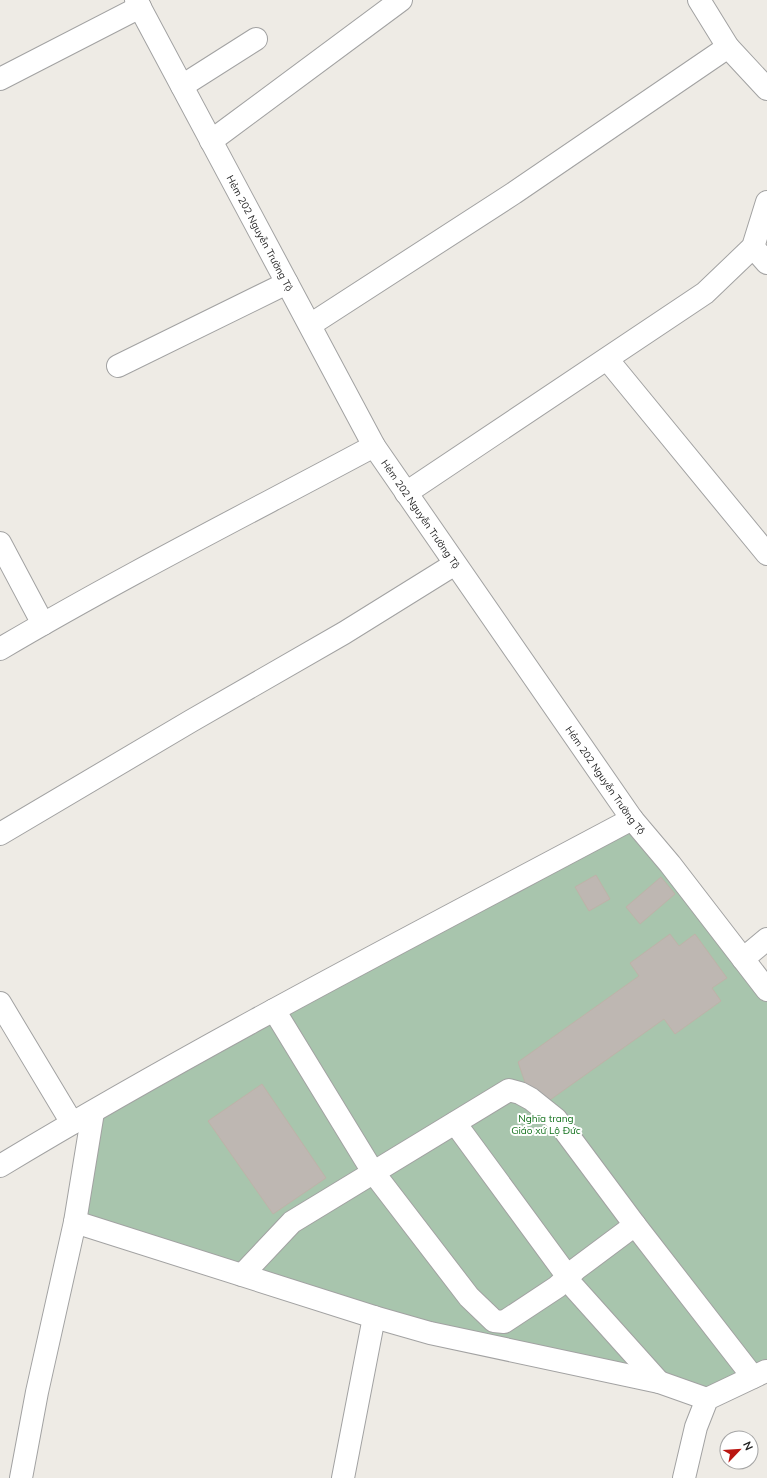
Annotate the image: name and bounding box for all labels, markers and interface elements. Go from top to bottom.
street label: Hẻm 202 Nguyễn Trường Tộ [224,173,297,293]
street label: Hẻm 202 Nguyễn Trường Tộ [379,457,463,571]
street label: Hẻm 202 Nguyễn Trường Tộ [563,723,649,837]
park label: Nghĩa trang Giáo xứ Lộ Đức [511,1112,581,1137]
north arrow [719,1430,759,1470]
text: N [740,1439,756,1452]

